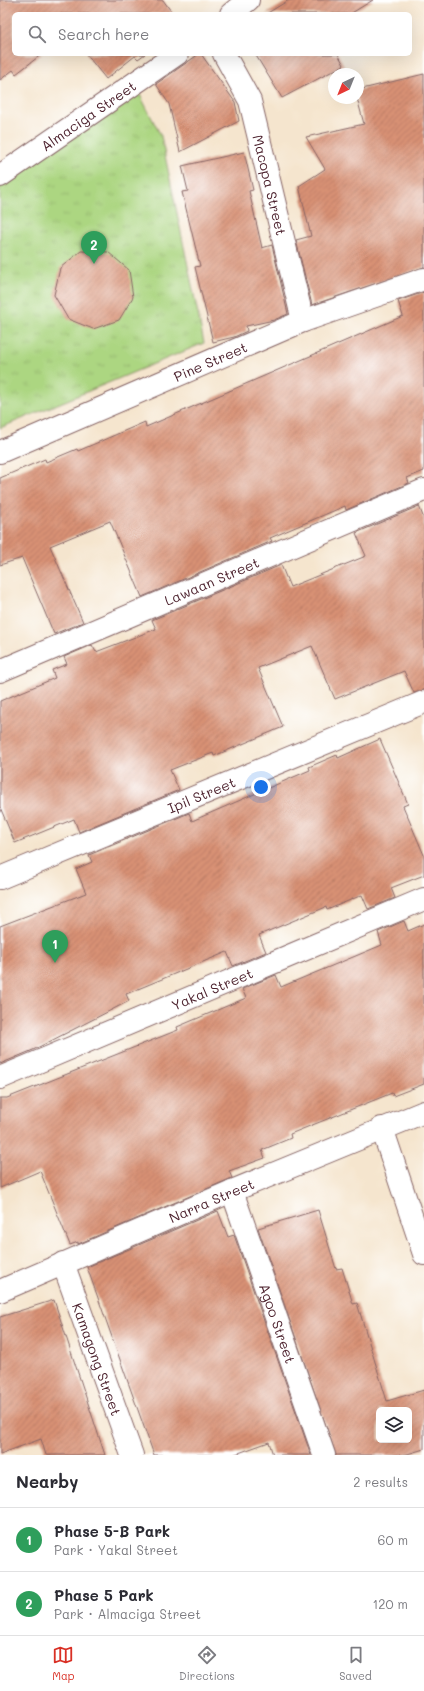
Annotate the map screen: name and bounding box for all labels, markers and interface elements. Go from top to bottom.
search box [12,12,412,56]
icon: search [26,23,48,45]
text: Search here [58,24,149,44]
north arrow [328,68,364,104]
street label: Almaciga Street [37,76,139,155]
street label: Macopa Street [249,133,291,237]
pin: 2 [81,231,107,264]
street label: Pine Street [170,337,250,385]
street label: Lawaan Street [161,552,262,609]
street label: Ipil Street [165,772,238,817]
your location [251,777,271,797]
pin: 1 [42,930,68,963]
street label: Yakal Street [168,963,256,1014]
street label: Narra Street [166,1174,257,1227]
street label: Agoo Street [255,1281,301,1366]
street label: Kamagong Street [69,1300,126,1418]
map controls [376,1407,412,1443]
button: layers [376,1407,412,1443]
text: Nearby [16,1470,78,1492]
text: 2 results [353,1473,408,1490]
text: Phase 5-B Park [54,1521,170,1541]
text: 1 [26,1531,32,1548]
text: 60 m [378,1531,408,1548]
text: Park · Yakal Street [54,1541,178,1558]
text: Phase 5 Park [54,1585,154,1605]
text: 2 [25,1595,33,1612]
text: 120 m [372,1595,408,1612]
text: Park · Almaciga Street [54,1605,201,1622]
tab: Map [52,1644,75,1683]
tab: Directions [179,1644,235,1683]
tab: Saved [339,1644,372,1683]

